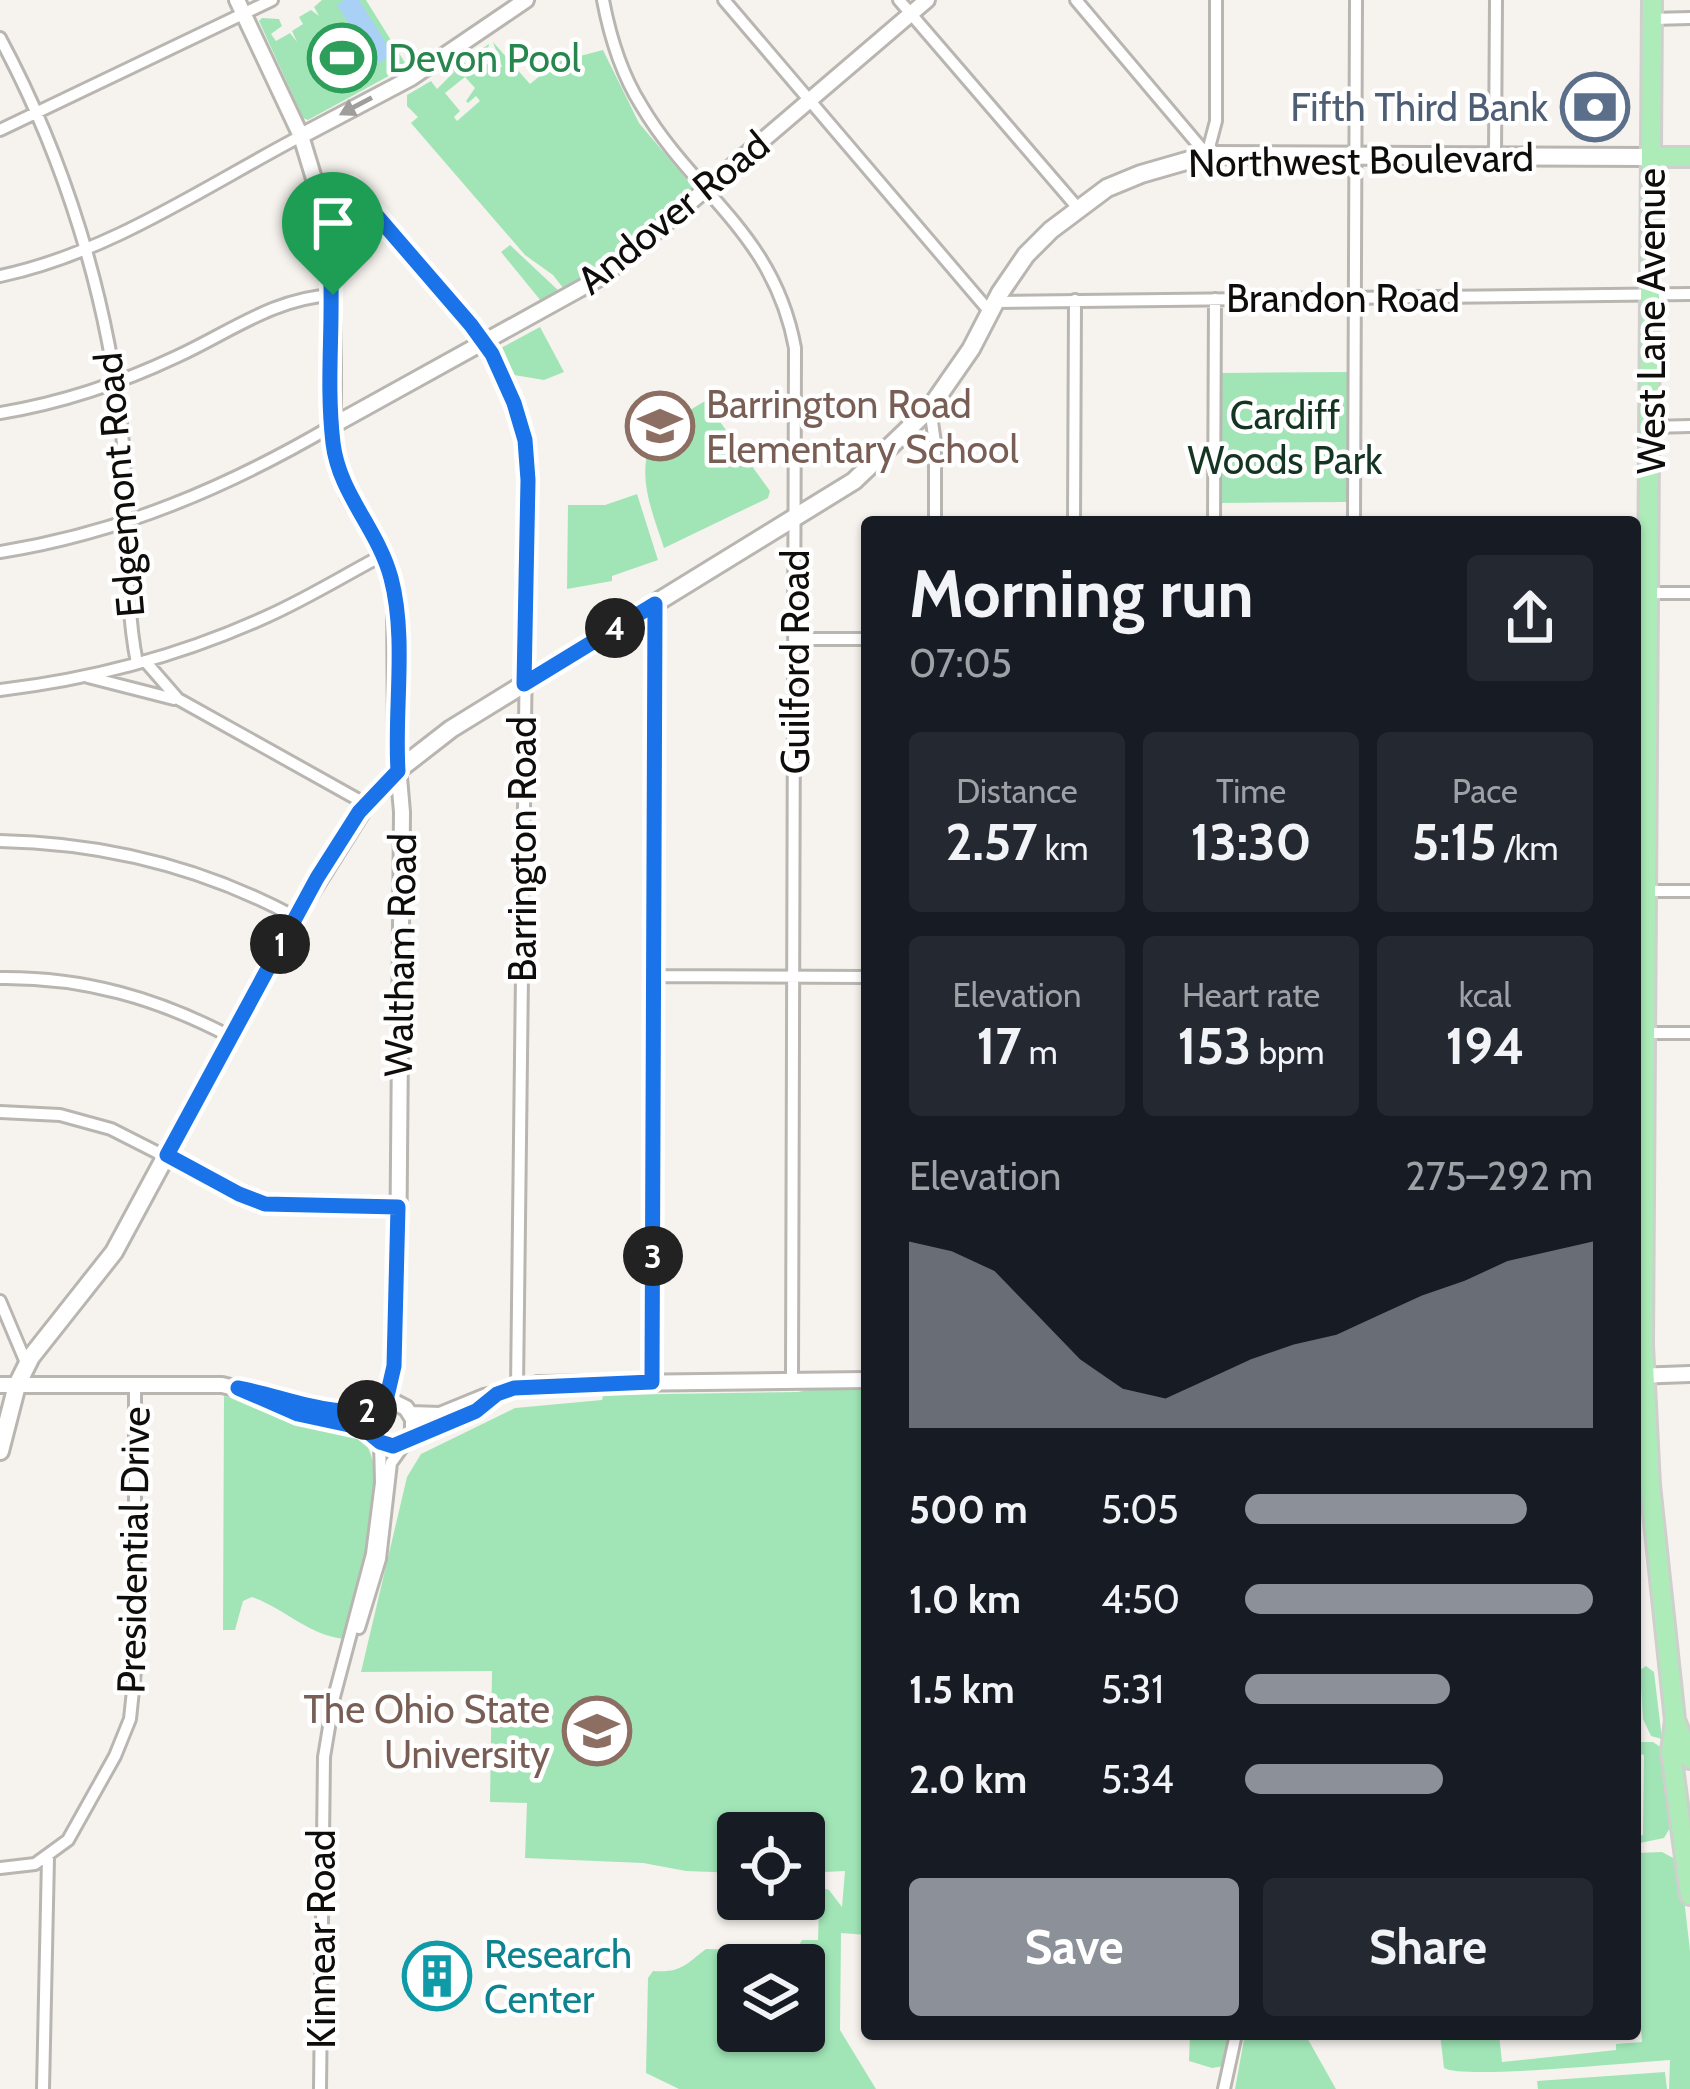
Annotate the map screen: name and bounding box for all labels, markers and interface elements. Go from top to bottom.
sports icon: Devon Pool [307,23,377,93]
place label: Devon Pool [388,34,581,82]
bank icon: Fifth Third Bank [1560,72,1630,142]
place label: Fifth Third Bank [1290,83,1549,131]
one-way arrow [339,96,374,116]
street label: Andover Road [567,120,779,304]
street label: Northwest Boulevard [1188,133,1534,187]
street label: West Lane Avenue [1627,168,1675,474]
pin [282,172,384,295]
icon: arrive [300,190,366,256]
street label: Brandon Road [1226,274,1460,322]
street label: Edgemont Road [84,351,154,619]
place label: Barrington Road Elementary School [706,380,1019,473]
school or university icon: Barrington Road Elementary School [625,391,695,461]
park label: Cardiff Woods Park [1187,391,1383,484]
street label: Guilford Road [771,550,819,774]
text: Morning run [909,553,1254,634]
button: share [1467,555,1593,681]
pin: 4 [585,598,645,658]
text: 4 [605,608,625,648]
text: 07:05 [909,639,1012,687]
street label: Barrington Road [498,716,546,982]
text: Distance [956,771,1078,811]
text: Time [1216,771,1286,811]
text: Pace [1452,771,1518,811]
text: 2.57 [946,811,1037,873]
text: 13:30 [1190,811,1312,873]
text: 5:15 [1412,811,1497,873]
text: km [1037,828,1088,868]
text: /km [1497,828,1558,868]
street label: Waltham Road [374,833,426,1077]
pin: 1 [250,914,310,974]
text: 1 [274,924,286,964]
text: Elevation [953,975,1081,1015]
text: Heart rate [1182,975,1320,1015]
text: kcal [1459,975,1511,1015]
text: 17 [976,1015,1021,1077]
text: 153 [1178,1015,1251,1077]
text: 194 [1445,1015,1525,1077]
text: m [1021,1032,1058,1072]
text: bpm [1251,1032,1324,1072]
text: Elevation [909,1152,1061,1200]
text: 275–292 m [1405,1152,1593,1200]
pin: 3 [623,1226,683,1286]
text: 3 [644,1236,662,1276]
pin: 2 [337,1380,397,1440]
text: 2 [358,1390,376,1430]
street label: Presidential Drive [107,1406,159,1694]
text: 500 m [909,1485,1028,1533]
text: 5:05 [1101,1485,1179,1533]
text: 1.0 km [909,1575,1021,1623]
text: 4:50 [1101,1575,1180,1623]
text: 1.5 km [909,1665,1015,1713]
text: 5:31 [1101,1665,1164,1713]
place label: The Ohio State University [304,1685,550,1778]
school or university icon: The Ohio State University [562,1696,632,1766]
text: 2.0 km [909,1755,1027,1803]
text: 5:34 [1101,1755,1174,1803]
map controls [717,1812,825,2052]
button: locate [717,1812,825,1920]
street label: Kinnear Road [297,1829,345,2049]
button: Save [909,1878,1239,2016]
button: Share [1263,1878,1593,2016]
place label: Research Center [484,1930,632,2023]
building icon: Research Center [402,1941,472,2011]
button: layers [717,1944,825,2052]

